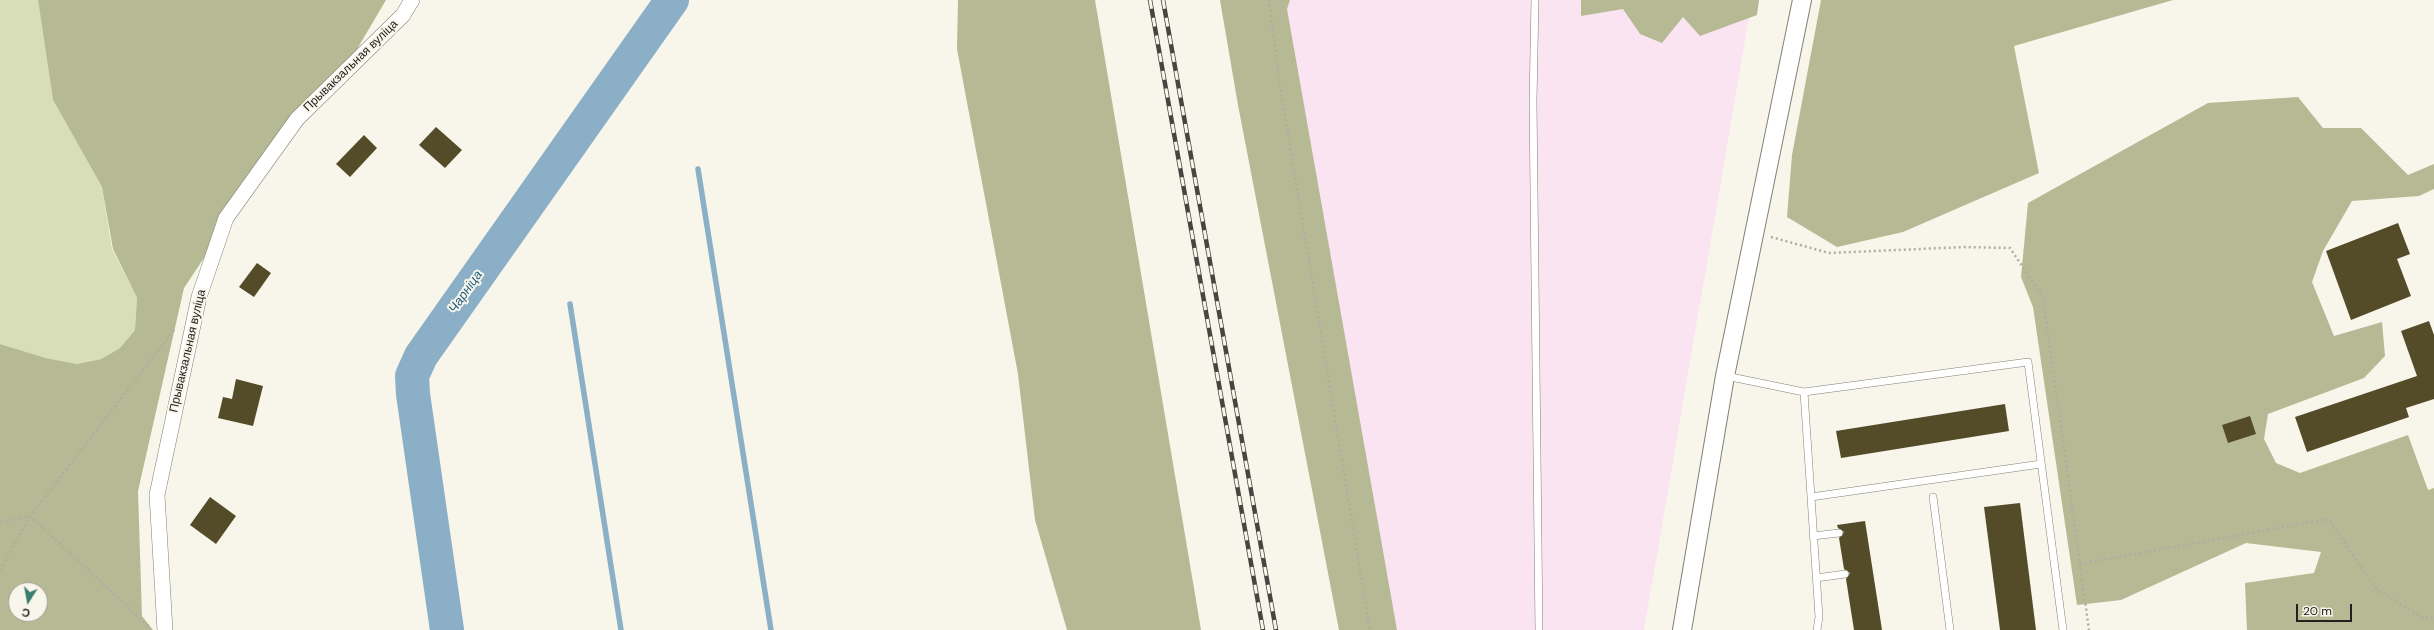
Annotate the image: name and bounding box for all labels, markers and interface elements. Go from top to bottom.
street label: Прывакзальная вуліца [301,17,401,115]
water label: Чарніца [446,268,486,316]
street label: Прывакзальная вуліца [167,288,209,414]
north arrow [8,582,48,622]
scale bar [2298,596,2354,622]
text: 20 m [2303,603,2332,619]
text: С [21,605,31,620]

